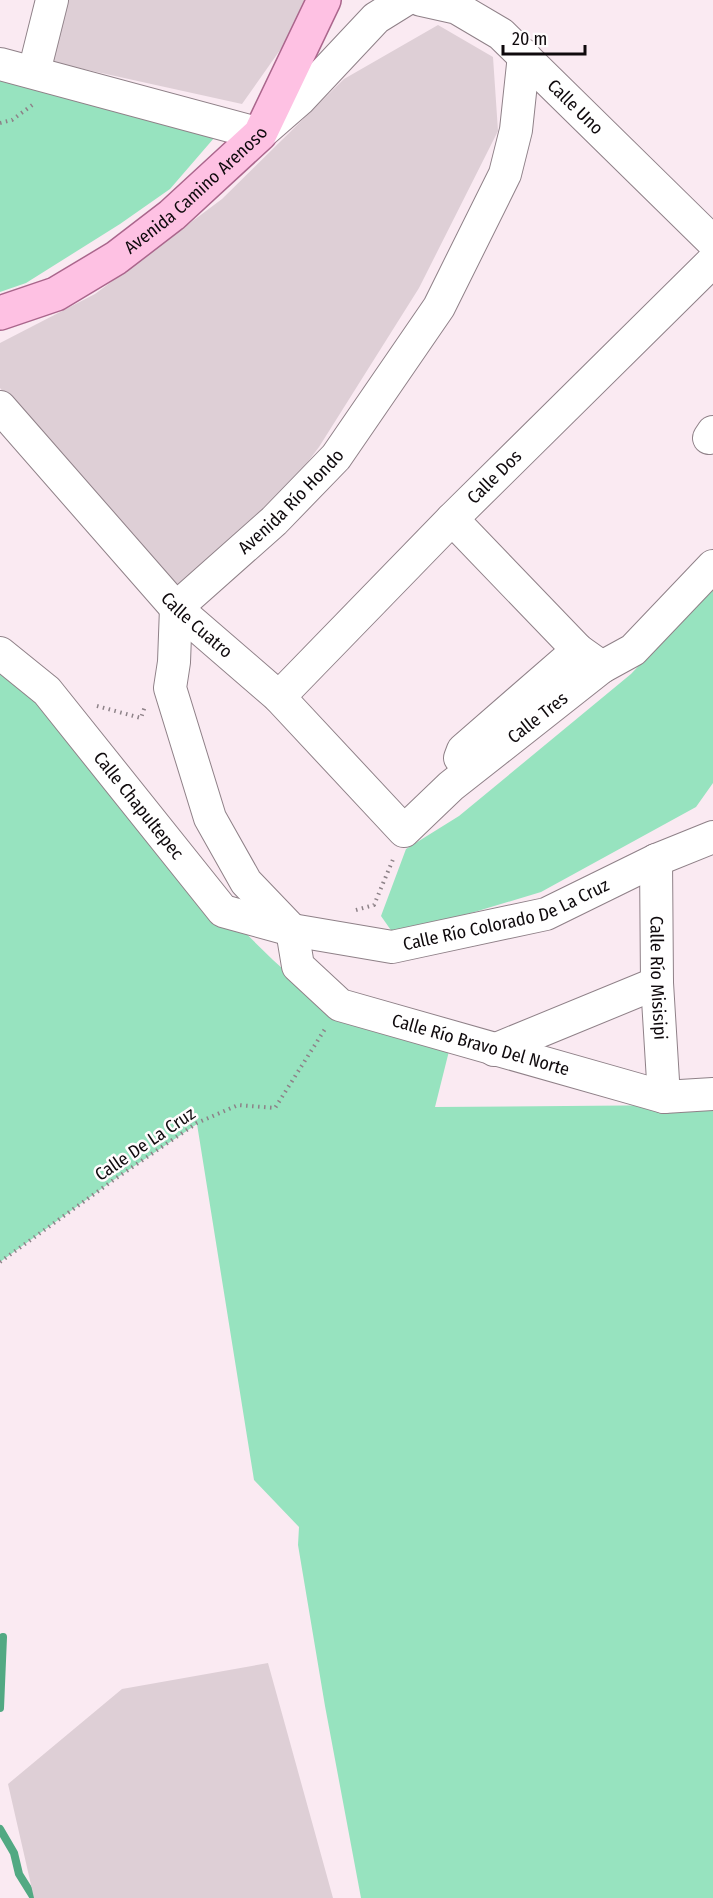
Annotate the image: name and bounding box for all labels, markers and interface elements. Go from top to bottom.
scale bar [503,18,586,56]
text: 20 m [512,28,547,50]
street label: Calle Uno [543,75,608,139]
street label: Avenida Camino Arenoso [120,124,273,258]
street label: Avenida Río Hondo [233,445,349,559]
street label: Calle Dos [463,445,527,509]
street label: Calle Cuatro [156,588,237,663]
street label: Calle Tres [503,687,572,748]
street label: Calle Chapultepec [89,747,189,864]
street label: Calle Río Colorado De La Cruz [401,874,613,955]
street label: Calle Río Misisipi [645,916,671,1041]
street label: Calle Río Bravo Del Norte [389,1009,572,1081]
street label: Calle De La Cruz [91,1102,199,1186]

